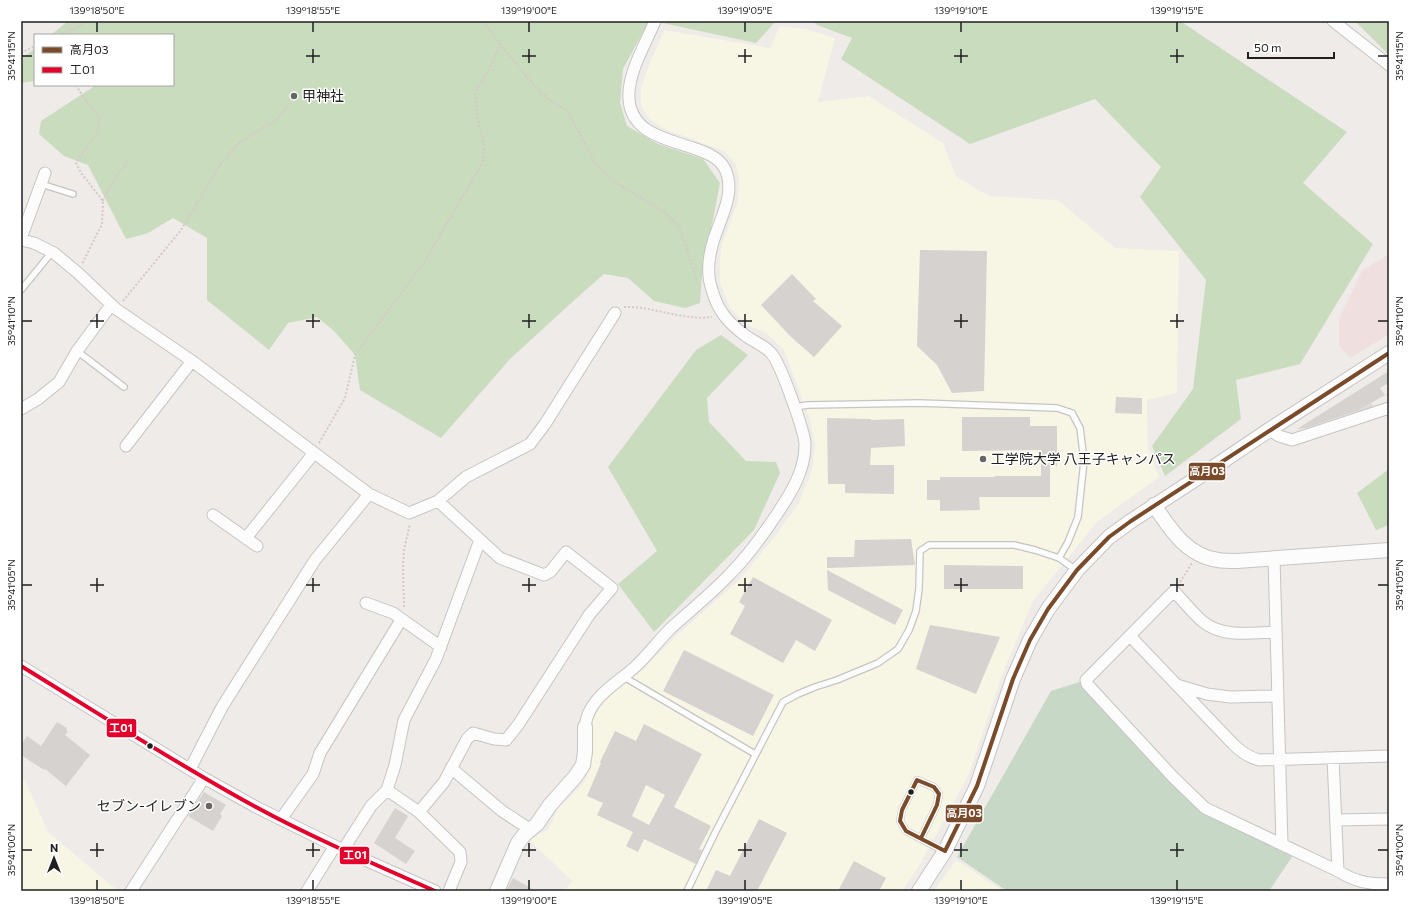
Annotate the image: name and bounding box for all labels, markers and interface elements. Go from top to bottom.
text: 139°18'50"E [69,4,125,16]
text: 139°18'55"E [286,4,340,16]
text: 139°19'00"E [501,4,557,16]
text: 139°19'05"E [717,4,773,16]
text: 139°19'10"E [934,4,988,16]
text: 139°19'15"E [1151,4,1203,16]
text: 35°41'15"N [5,31,17,81]
text: 35°41'15"N [1393,31,1405,81]
legend [34,34,174,86]
scale bar [1248,34,1334,60]
text: 50 m [1254,40,1282,54]
text: 高月03 [70,42,109,56]
text: 工01 [70,62,95,76]
place label: 甲神社 [302,87,344,104]
marker: 甲神社 [289,91,299,101]
text: 35°41'10"N [5,296,17,346]
text: 35°41'10"N [1393,296,1405,346]
place label: 工学院大学 八王子キャンパス [991,450,1176,467]
marker: 工学院大学 八王子キャンパス [978,454,988,464]
line badge: 高月03 [1188,462,1226,481]
text: 高月03 [1189,464,1225,477]
text: 35°41'05"N [5,559,17,611]
text: 35°41'05"N [1393,559,1405,611]
line badge: 工01 [106,718,137,738]
text: 工01 [109,721,133,734]
unlabelled marker [145,741,155,751]
unlabelled marker [906,787,916,797]
place label: セブン-イレブン [97,797,201,814]
marker: セブン-イレブン [204,801,214,811]
line badge: 高月03 [945,804,983,823]
text: 高月03 [946,806,982,819]
text: 35°41'00"N [5,824,17,876]
text: 35°41'00"N [1393,824,1405,876]
north arrow [34,838,74,878]
text: N [50,841,58,854]
line badge: 工01 [339,846,370,865]
text: 工01 [343,848,367,861]
text: 139°18'50"E [69,894,125,906]
text: 139°18'55"E [286,894,340,906]
text: 139°19'00"E [501,894,557,906]
text: 139°19'05"E [717,894,773,906]
text: 139°19'10"E [934,894,988,906]
text: 139°19'15"E [1151,894,1203,906]

